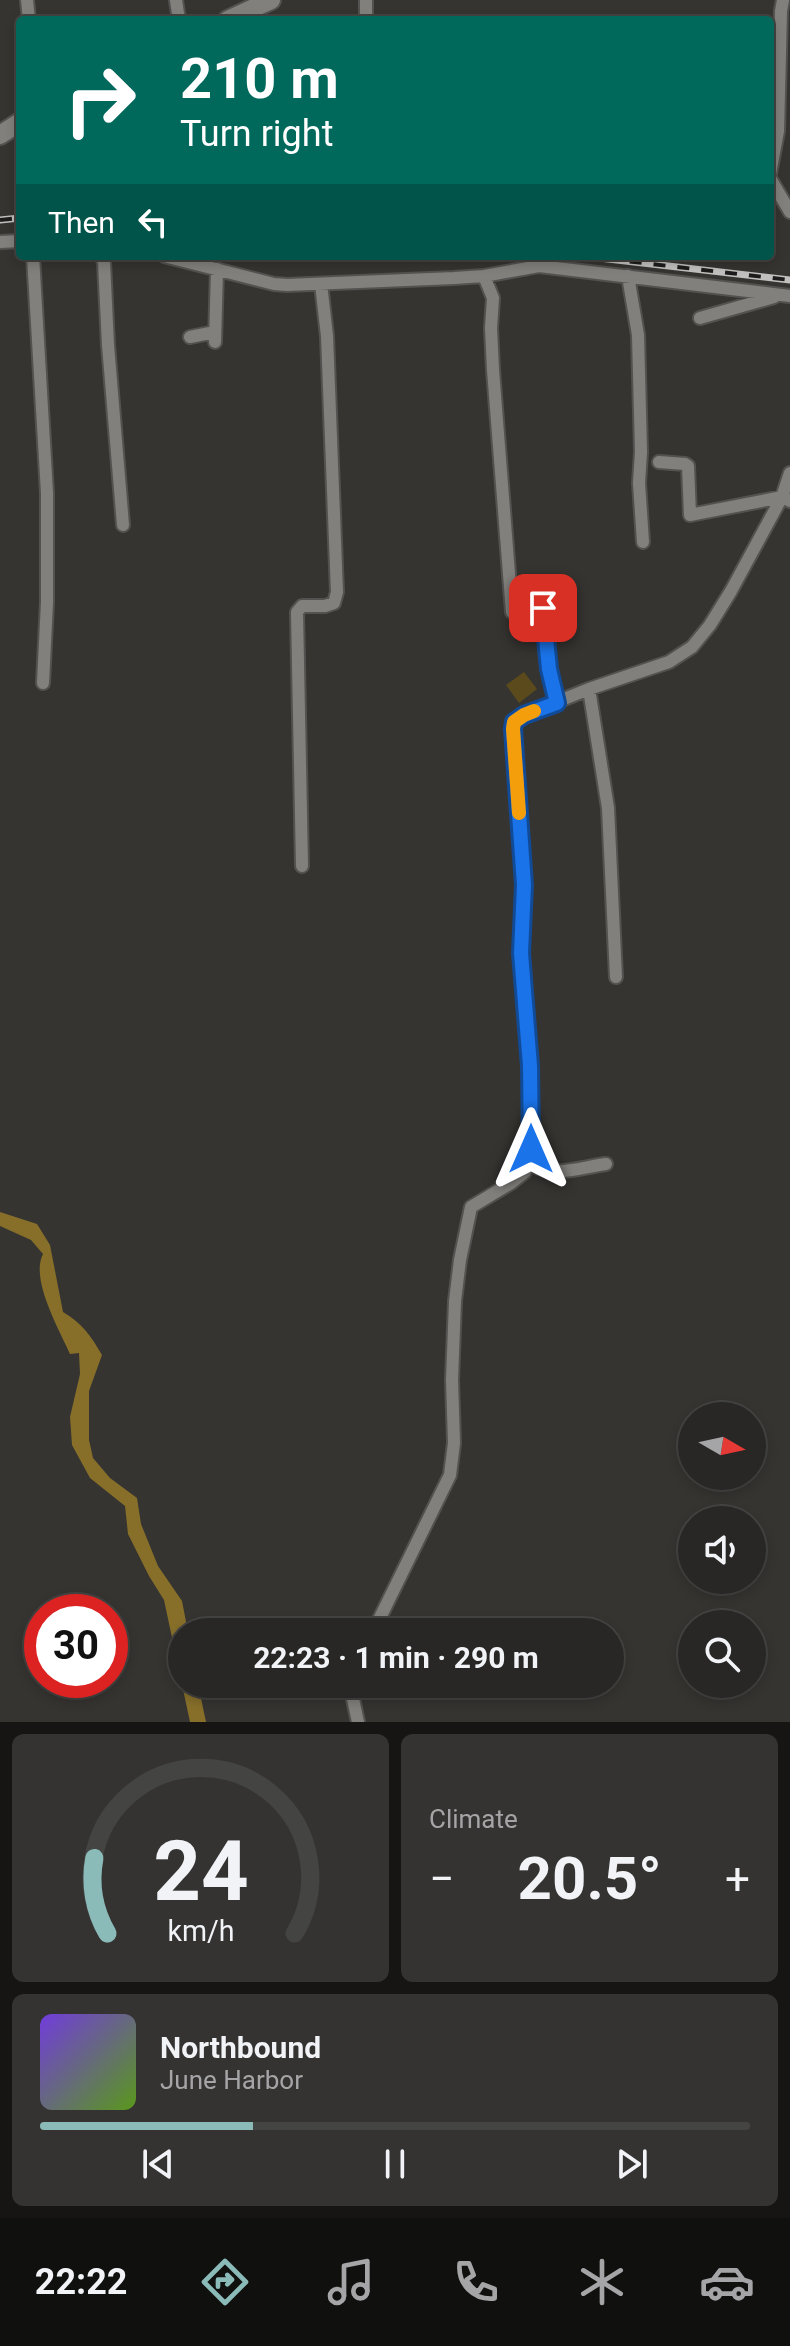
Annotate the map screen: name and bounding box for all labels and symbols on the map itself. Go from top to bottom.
pin [509,574,577,642]
position arrow [489,1107,573,1191]
north arrow [678,1402,766,1490]
speed limit sign: 30 [24,1594,128,1698]

